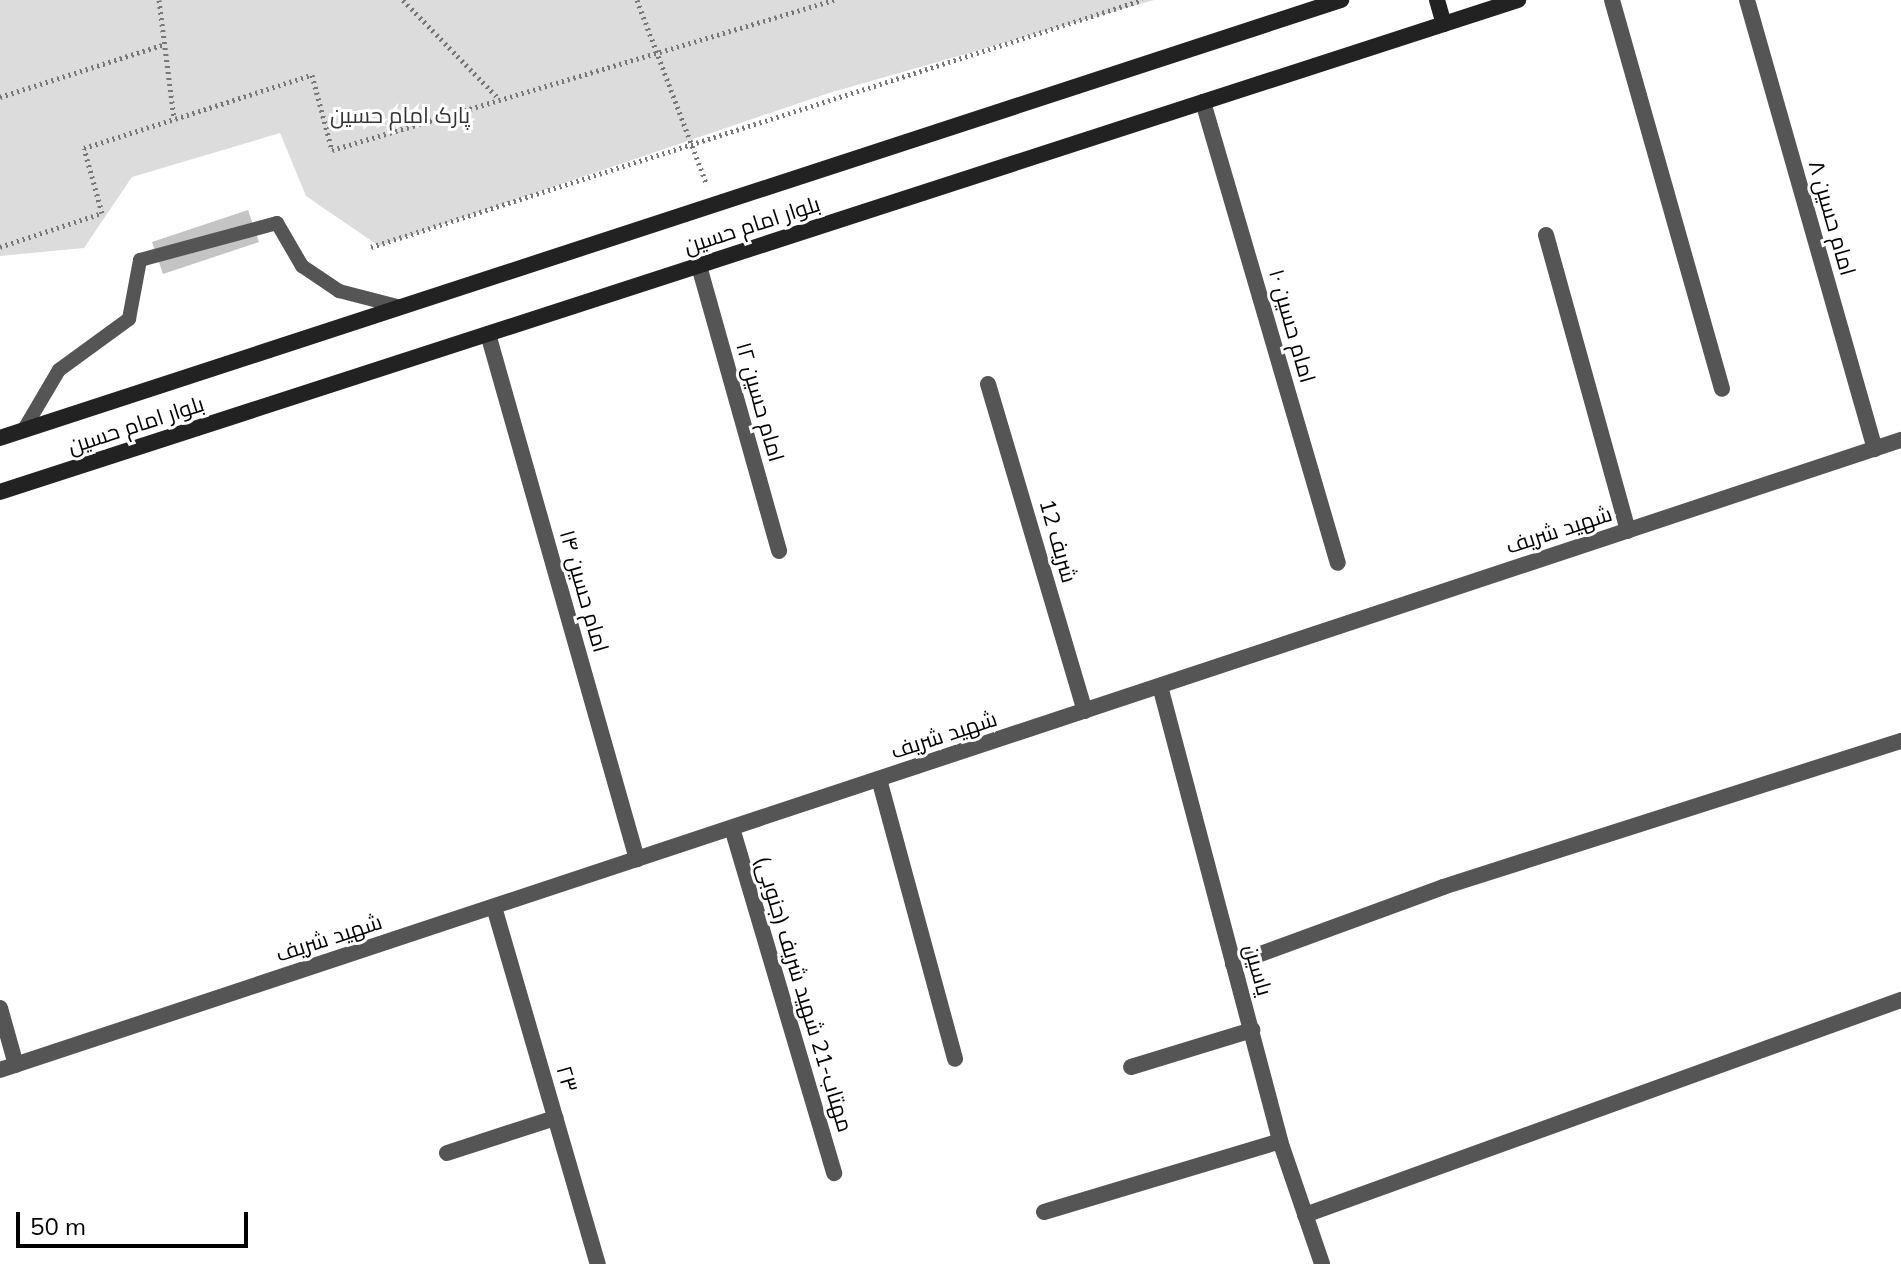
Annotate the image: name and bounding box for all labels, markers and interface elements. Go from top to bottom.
park label: پارک امام حسین [330,103,470,129]
street label: امام حسین ۸ [1803,157,1861,279]
street label: بلوار امام حسین [680,191,824,259]
street label: امام حسین ۱۰ [1263,266,1321,386]
street label: امام حسین ۱۲ [730,339,790,465]
street label: بلوار امام حسین [64,391,208,459]
street label: شریف 12 [1034,496,1082,586]
street label: شهید شریف [1503,500,1615,560]
street label: امام حسین ۱۴ [554,527,614,655]
street label: شهید شریف [888,705,1000,765]
street label: مهتاب-21 شهید شریف (جنوبی) [749,853,859,1135]
street label: شهید شریف [273,908,385,968]
street label: یاسین [1238,941,1278,999]
street label: ۲۳ [551,1063,583,1095]
scale bar [20,1196,252,1246]
text: 50 m [30,1211,86,1241]

